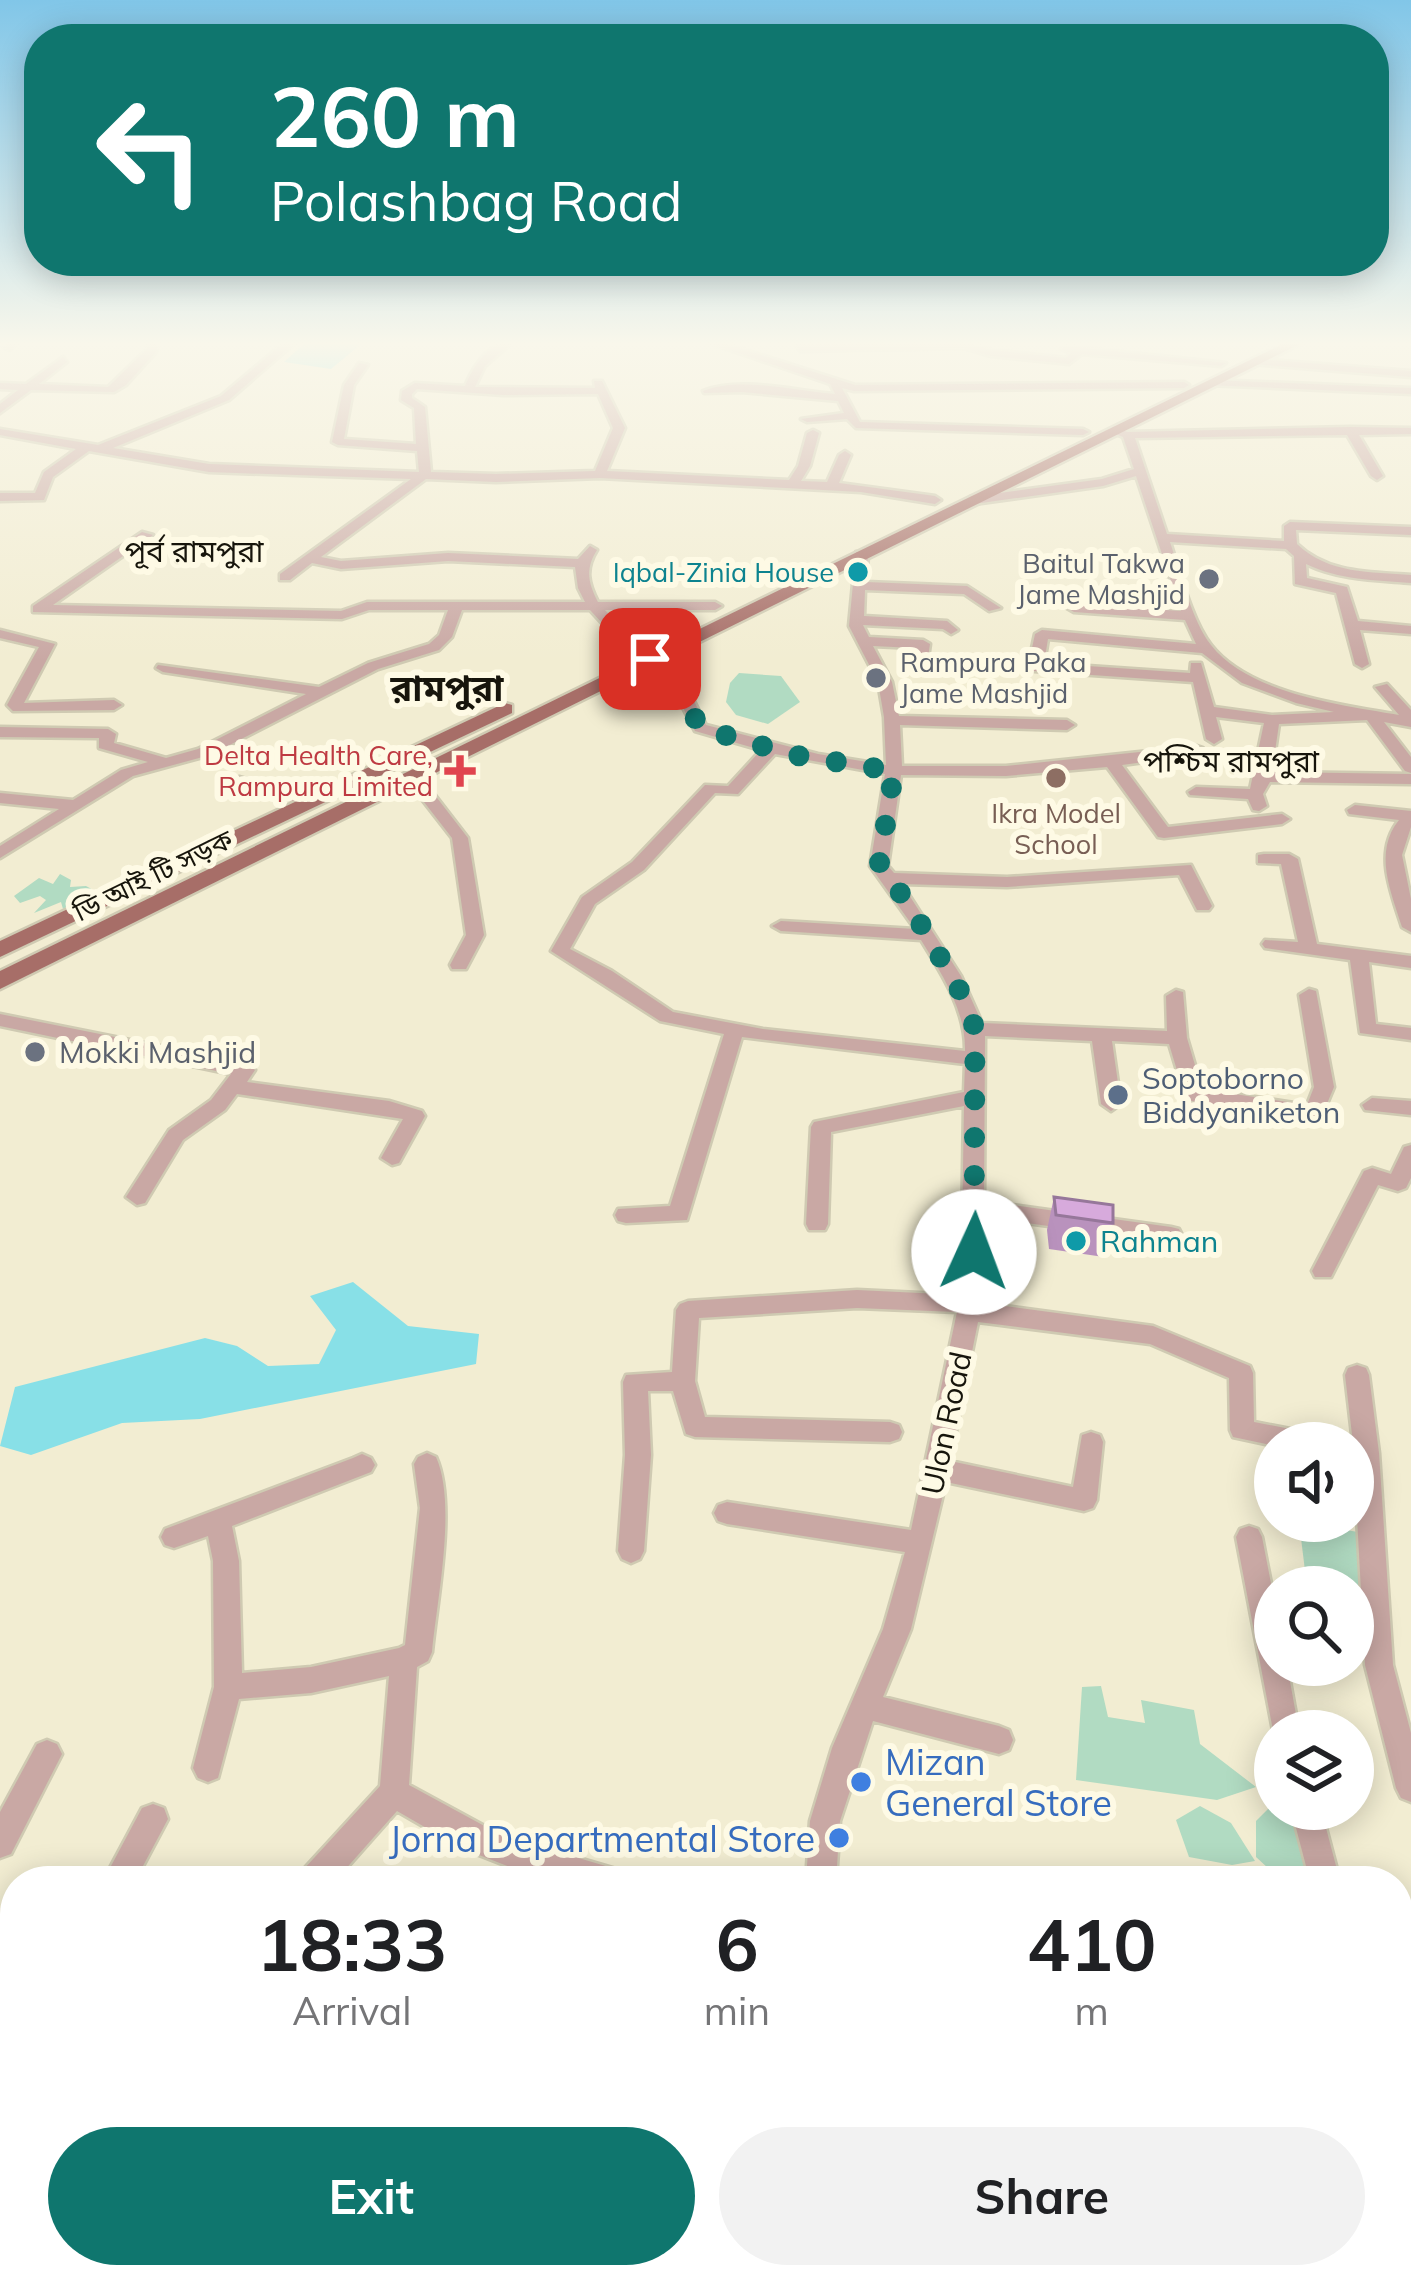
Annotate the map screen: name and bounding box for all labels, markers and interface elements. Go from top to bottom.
text: 260 m [270,63,520,168]
icon: left [72,72,228,228]
text: Polashbag Road [270,167,682,235]
district label: পূর্ব রামপুরা [125,532,264,570]
place label: Baitul Takwa Jame Mashjid [1017,546,1185,611]
place label: Iqbal-Zinia House [613,555,834,589]
marker: Iqbal-Zinia House [845,559,871,585]
marker: Baitul Takwa Jame Mashjid [1196,566,1222,592]
pin [599,608,701,710]
icon: arrive [617,626,683,692]
place label: Rampura Paka Jame Mashjid [900,645,1086,710]
district label: রামপুরা [390,665,504,711]
marker: Rampura Paka Jame Mashjid [863,665,889,691]
place label: Delta Health Care, Rampura Limited [204,738,433,803]
district label: পশ্চিম রামপুরা [1143,742,1320,780]
marker: Delta Health Care, Rampura Limited [444,755,476,787]
marker: Ikra Model School [1043,765,1069,791]
place label: Ikra Model School [991,796,1121,861]
street label: ডি আই টি সড়ক [67,821,239,929]
place label: Mokki Mashjid [59,1033,256,1071]
marker: Mokki Mashjid [22,1039,48,1065]
place label: Soptoborno Biddyaniketon [1142,1059,1340,1131]
marker: Soptoborno Biddyaniketon [1105,1082,1131,1108]
position arrow [911,1189,1037,1315]
place label: Rahman [1100,1222,1218,1260]
marker: Rahman [1063,1228,1089,1254]
street label: Ulon Road [912,1348,980,1498]
map controls [1254,1422,1374,1830]
button: sound [1254,1422,1374,1542]
button: search [1254,1566,1374,1686]
button: layers [1254,1710,1374,1830]
place label: Mizan General Store [885,1739,1112,1825]
marker: Mizan General Store [848,1769,874,1795]
place label: Jorna Departmental Store [389,1816,815,1861]
marker: Jorna Departmental Store [826,1825,852,1851]
text: 18:33 [257,1899,447,1989]
text: 6 [715,1899,759,1989]
text: 410 [1027,1899,1156,1989]
text: Arrival [292,1986,412,2035]
text: min [704,1986,770,2035]
text: m [1074,1986,1109,2035]
button: Exit [48,2127,695,2265]
button: Share [719,2127,1365,2265]

